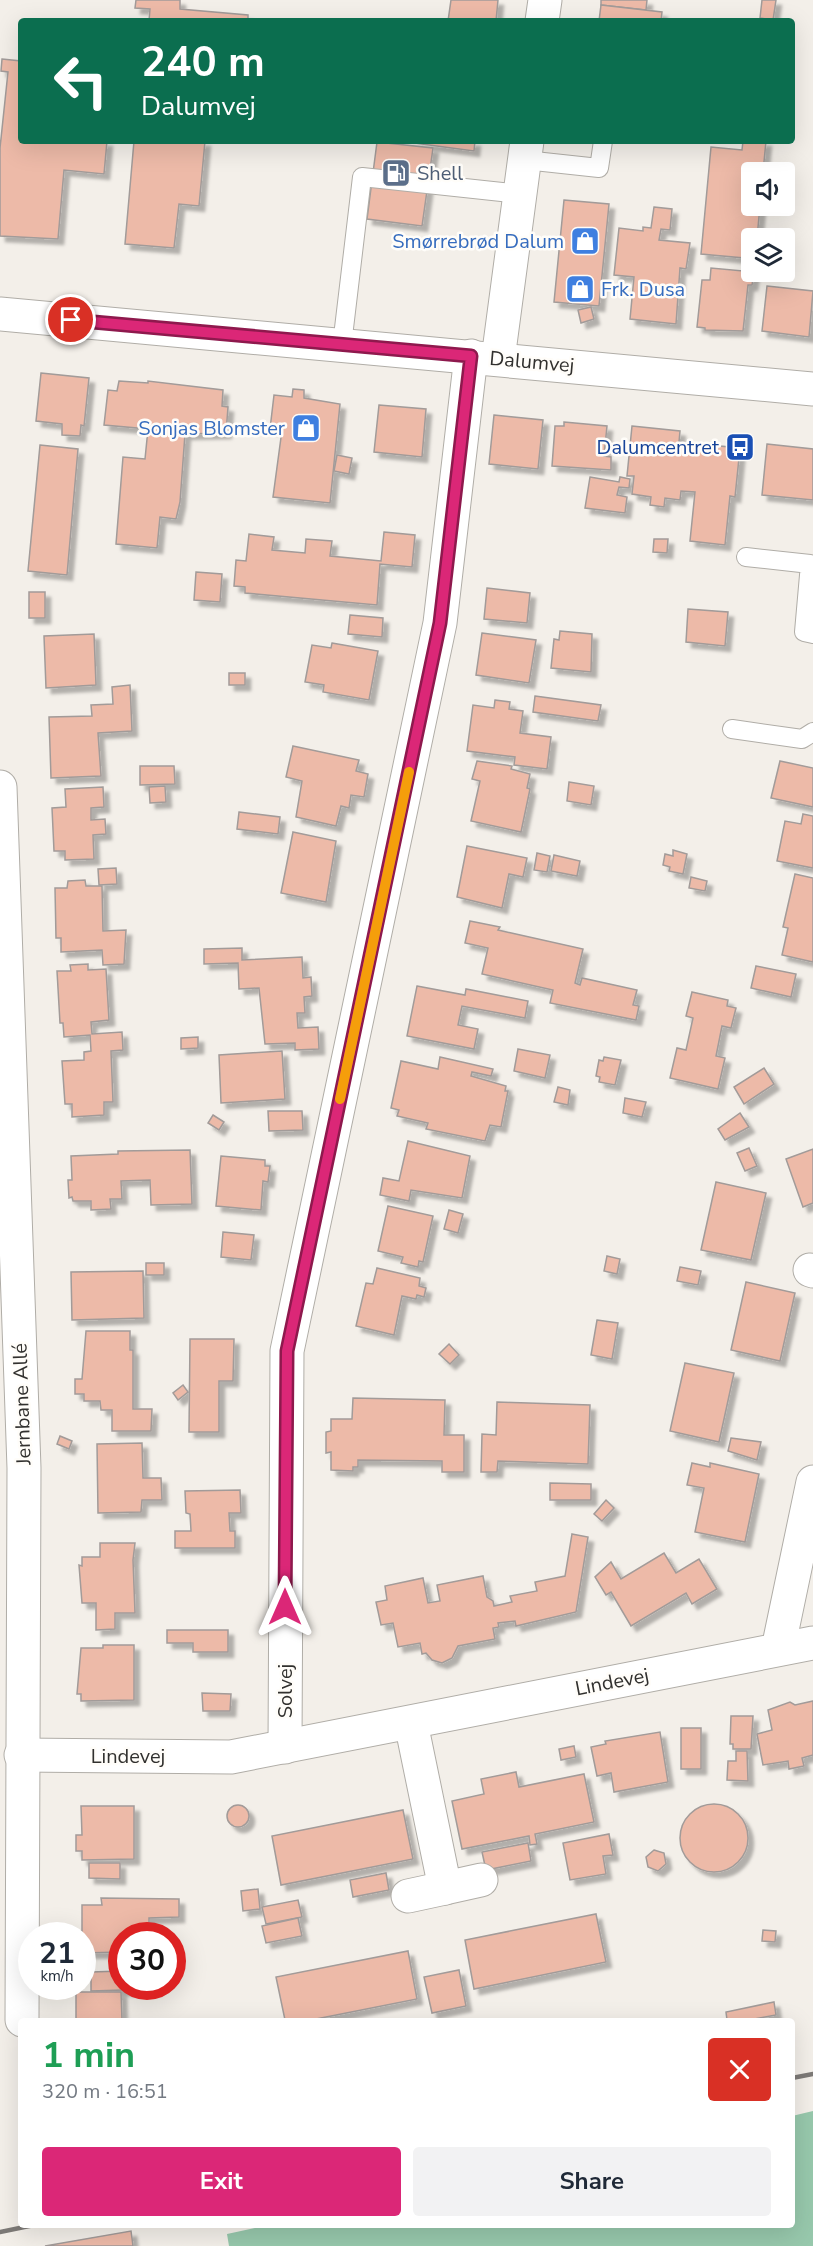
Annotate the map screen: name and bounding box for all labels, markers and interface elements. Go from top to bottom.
text: 240 m [141,34,265,91]
icon: left [42,42,120,120]
text: Dalumvej [141,88,256,125]
fuel station icon: Shell [380,157,412,189]
place label: Shell [417,160,463,187]
map controls [741,162,795,282]
button: sound [741,162,795,216]
shop icon: Smørrebrød Dalum [569,225,601,257]
place label: Smørrebrød Dalum [392,228,564,255]
button: layers [741,228,795,282]
shop icon: Frk. Dusa [564,273,596,305]
place label: Frk. Dusa [601,276,685,303]
pin [45,294,96,345]
icon: arrive [54,303,87,336]
street label: Dalumvej [488,345,576,379]
shop icon: Sonjas Blomster [290,412,322,444]
place label: Sonjas Blomster [138,415,285,442]
bus stop icon: Dalumcentret [724,431,756,463]
place label: Dalumcentret [597,434,720,461]
street label: Jernbane Allé [6,1343,38,1466]
position arrow [253,1575,317,1639]
street label: Lindevej [573,1662,651,1702]
street label: Solvej [272,1664,299,1718]
street label: Lindevej [91,1743,165,1770]
speed limit sign: 30 [108,1922,186,2000]
text: 21 [39,1933,75,1974]
text: km/h [40,1966,74,1986]
text: 1 min [42,2031,135,2080]
button: close [708,2038,771,2101]
text: 320 m · 16:51 [42,2078,168,2105]
button: Exit [42,2147,401,2216]
button: Share [413,2147,771,2216]

